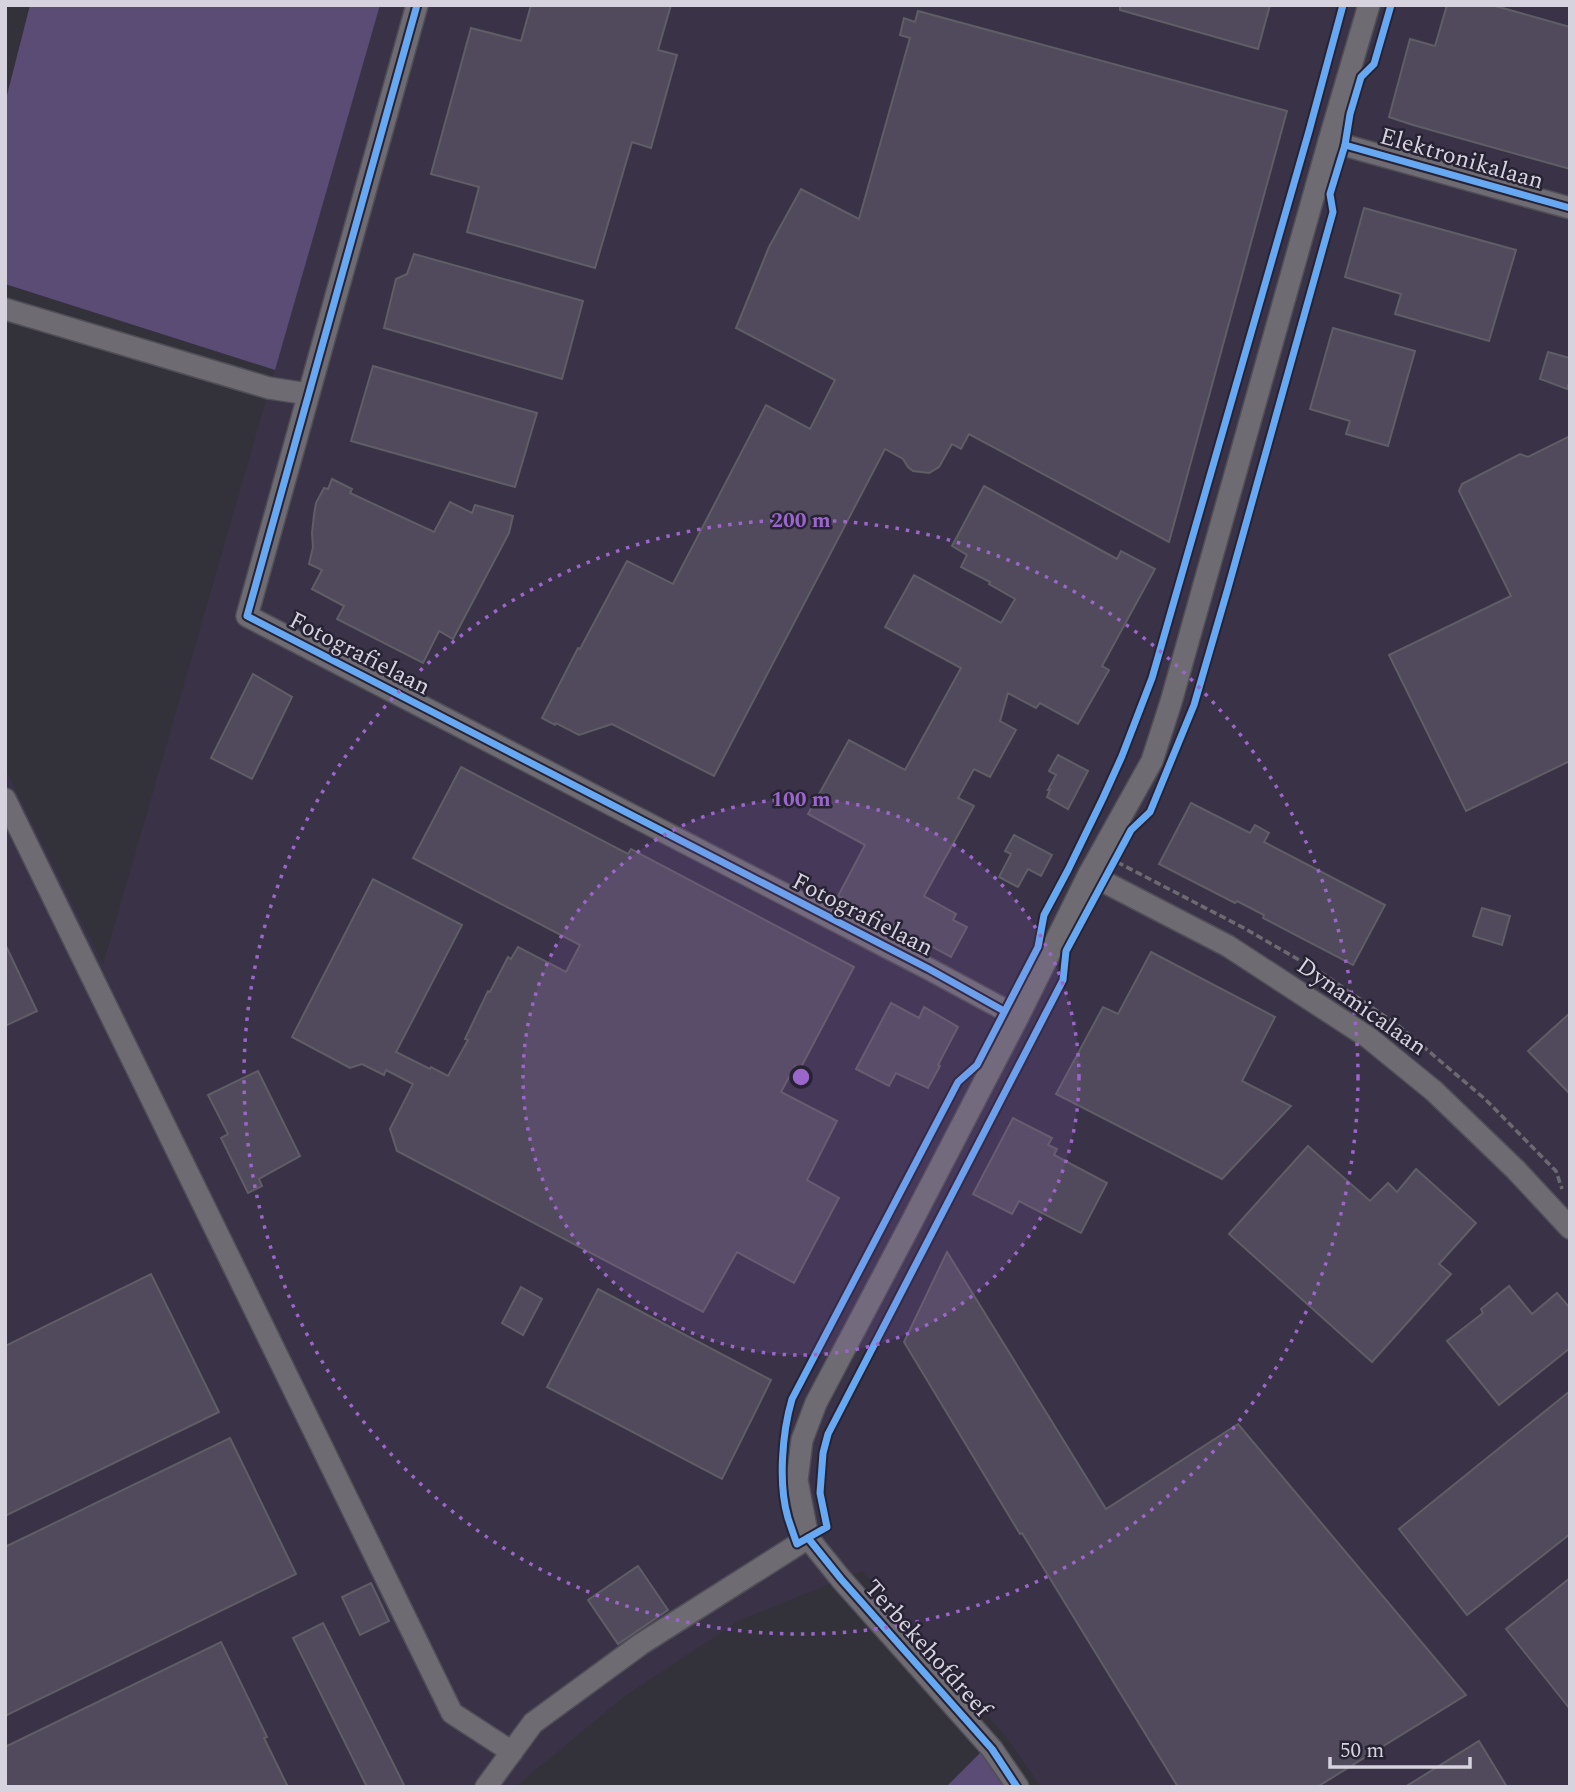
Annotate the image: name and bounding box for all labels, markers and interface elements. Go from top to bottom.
street label: Elektronikalaan [1376,118,1548,200]
text: 200 m [771,505,831,537]
street label: Fotografielaan [283,603,437,705]
text: 100 m [771,784,831,816]
street label: Fotografielaan [786,864,940,966]
street label: Dynamicalaan [1289,949,1434,1065]
centre of rings [789,1065,813,1089]
street label: Terbekehofdreef [855,1571,1000,1727]
scale bar [1330,1726,1470,1770]
text: 50 m [1340,1735,1384,1767]

